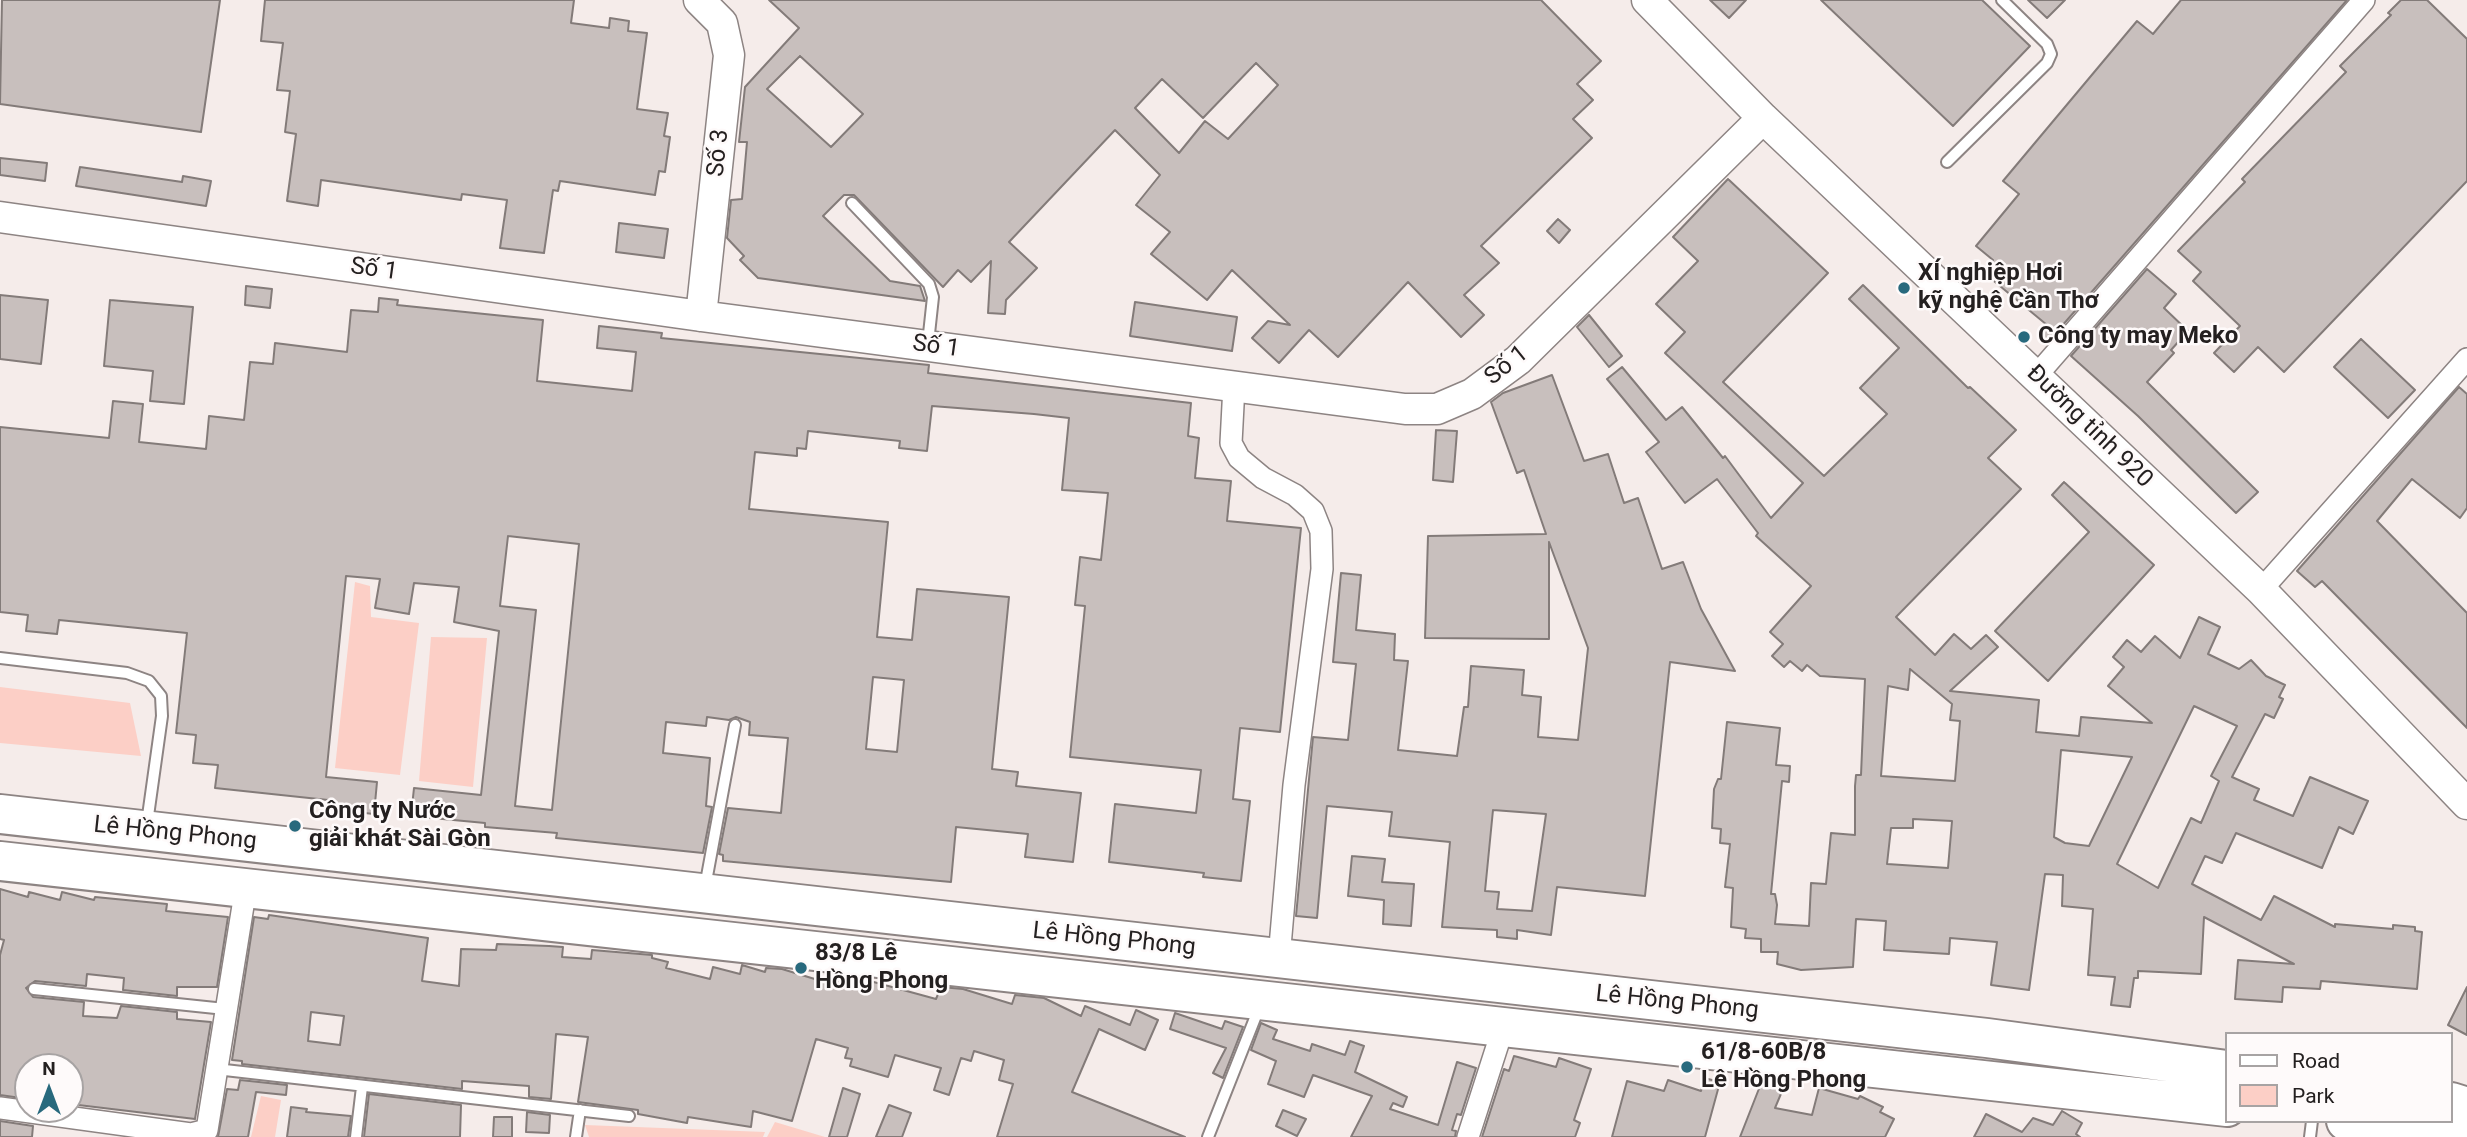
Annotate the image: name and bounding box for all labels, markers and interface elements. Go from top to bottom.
street label: Số 3 [702,128,736,178]
street label: Số 1 [349,252,399,288]
place label: XÍ nghiệp Hơi kỹ nghệ Cần Thơ [1918,260,2099,316]
marker: XÍ nghiệp Hơi kỹ nghệ Cần Thơ [1896,280,1912,296]
place label: Công ty may Meko [2038,323,2238,351]
street label: Số 1 [911,329,961,365]
marker: Công ty may Meko [2016,329,2032,345]
street label: Số 1 [1480,340,1534,392]
street label: Đường tỉnh 920 [2020,360,2158,494]
place label: Công ty Nước giải khát Sài Gòn [309,798,491,854]
street label: Lê Hồng Phong [92,811,258,857]
marker: Công ty Nước giải khát Sài Gòn [287,818,303,834]
street label: Lê Hồng Phong [1031,917,1197,963]
place label: 83/8 Lê Hồng Phong [815,940,948,996]
marker: 83/8 Lê Hồng Phong [793,960,809,976]
street label: Lê Hồng Phong [1594,980,1760,1026]
legend [2226,1032,2453,1123]
place label: 61/8-60B/8 Lê Hồng Phong [1701,1039,1866,1095]
text: Road [2292,1049,2340,1073]
north arrow [14,1053,84,1123]
text: N [42,1057,56,1080]
marker: 61/8-60B/8 Lê Hồng Phong [1679,1059,1695,1075]
text: Park [2292,1084,2334,1108]

